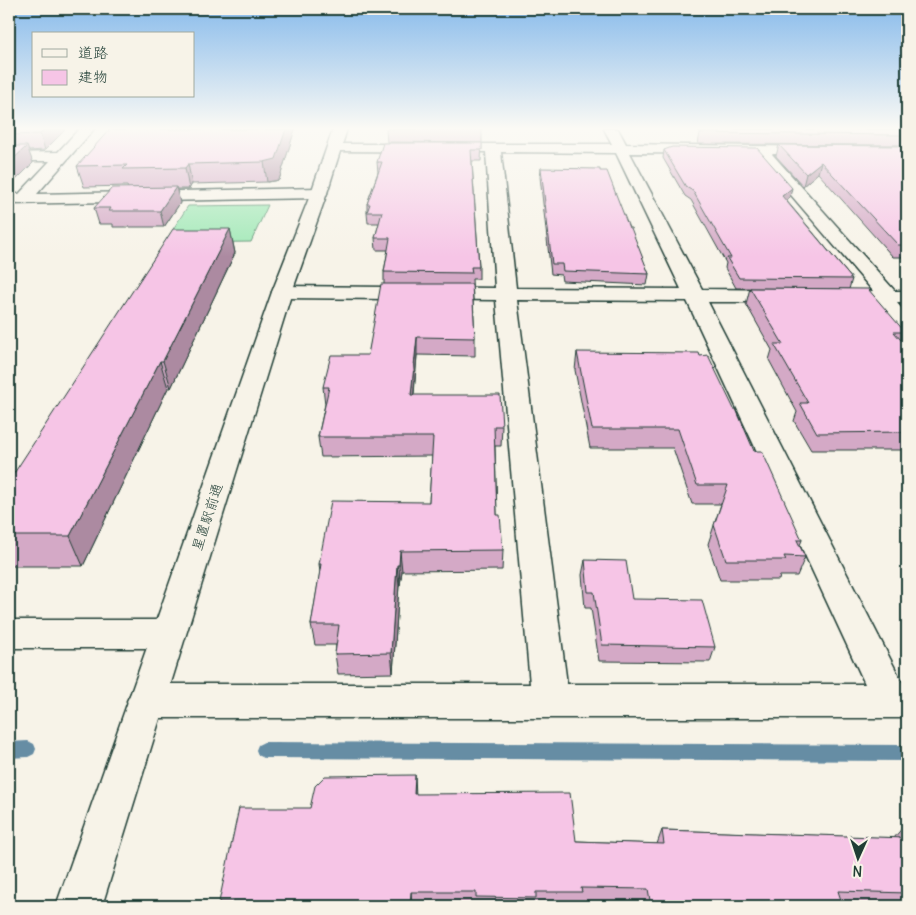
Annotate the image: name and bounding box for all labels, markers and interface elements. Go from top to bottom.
legend [32,32,195,98]
text: 道路 [78,43,108,62]
text: 建物 [78,67,108,86]
street label: 星置駅前通 [188,481,226,553]
north arrow [834,832,884,882]
text: N [852,862,863,880]

